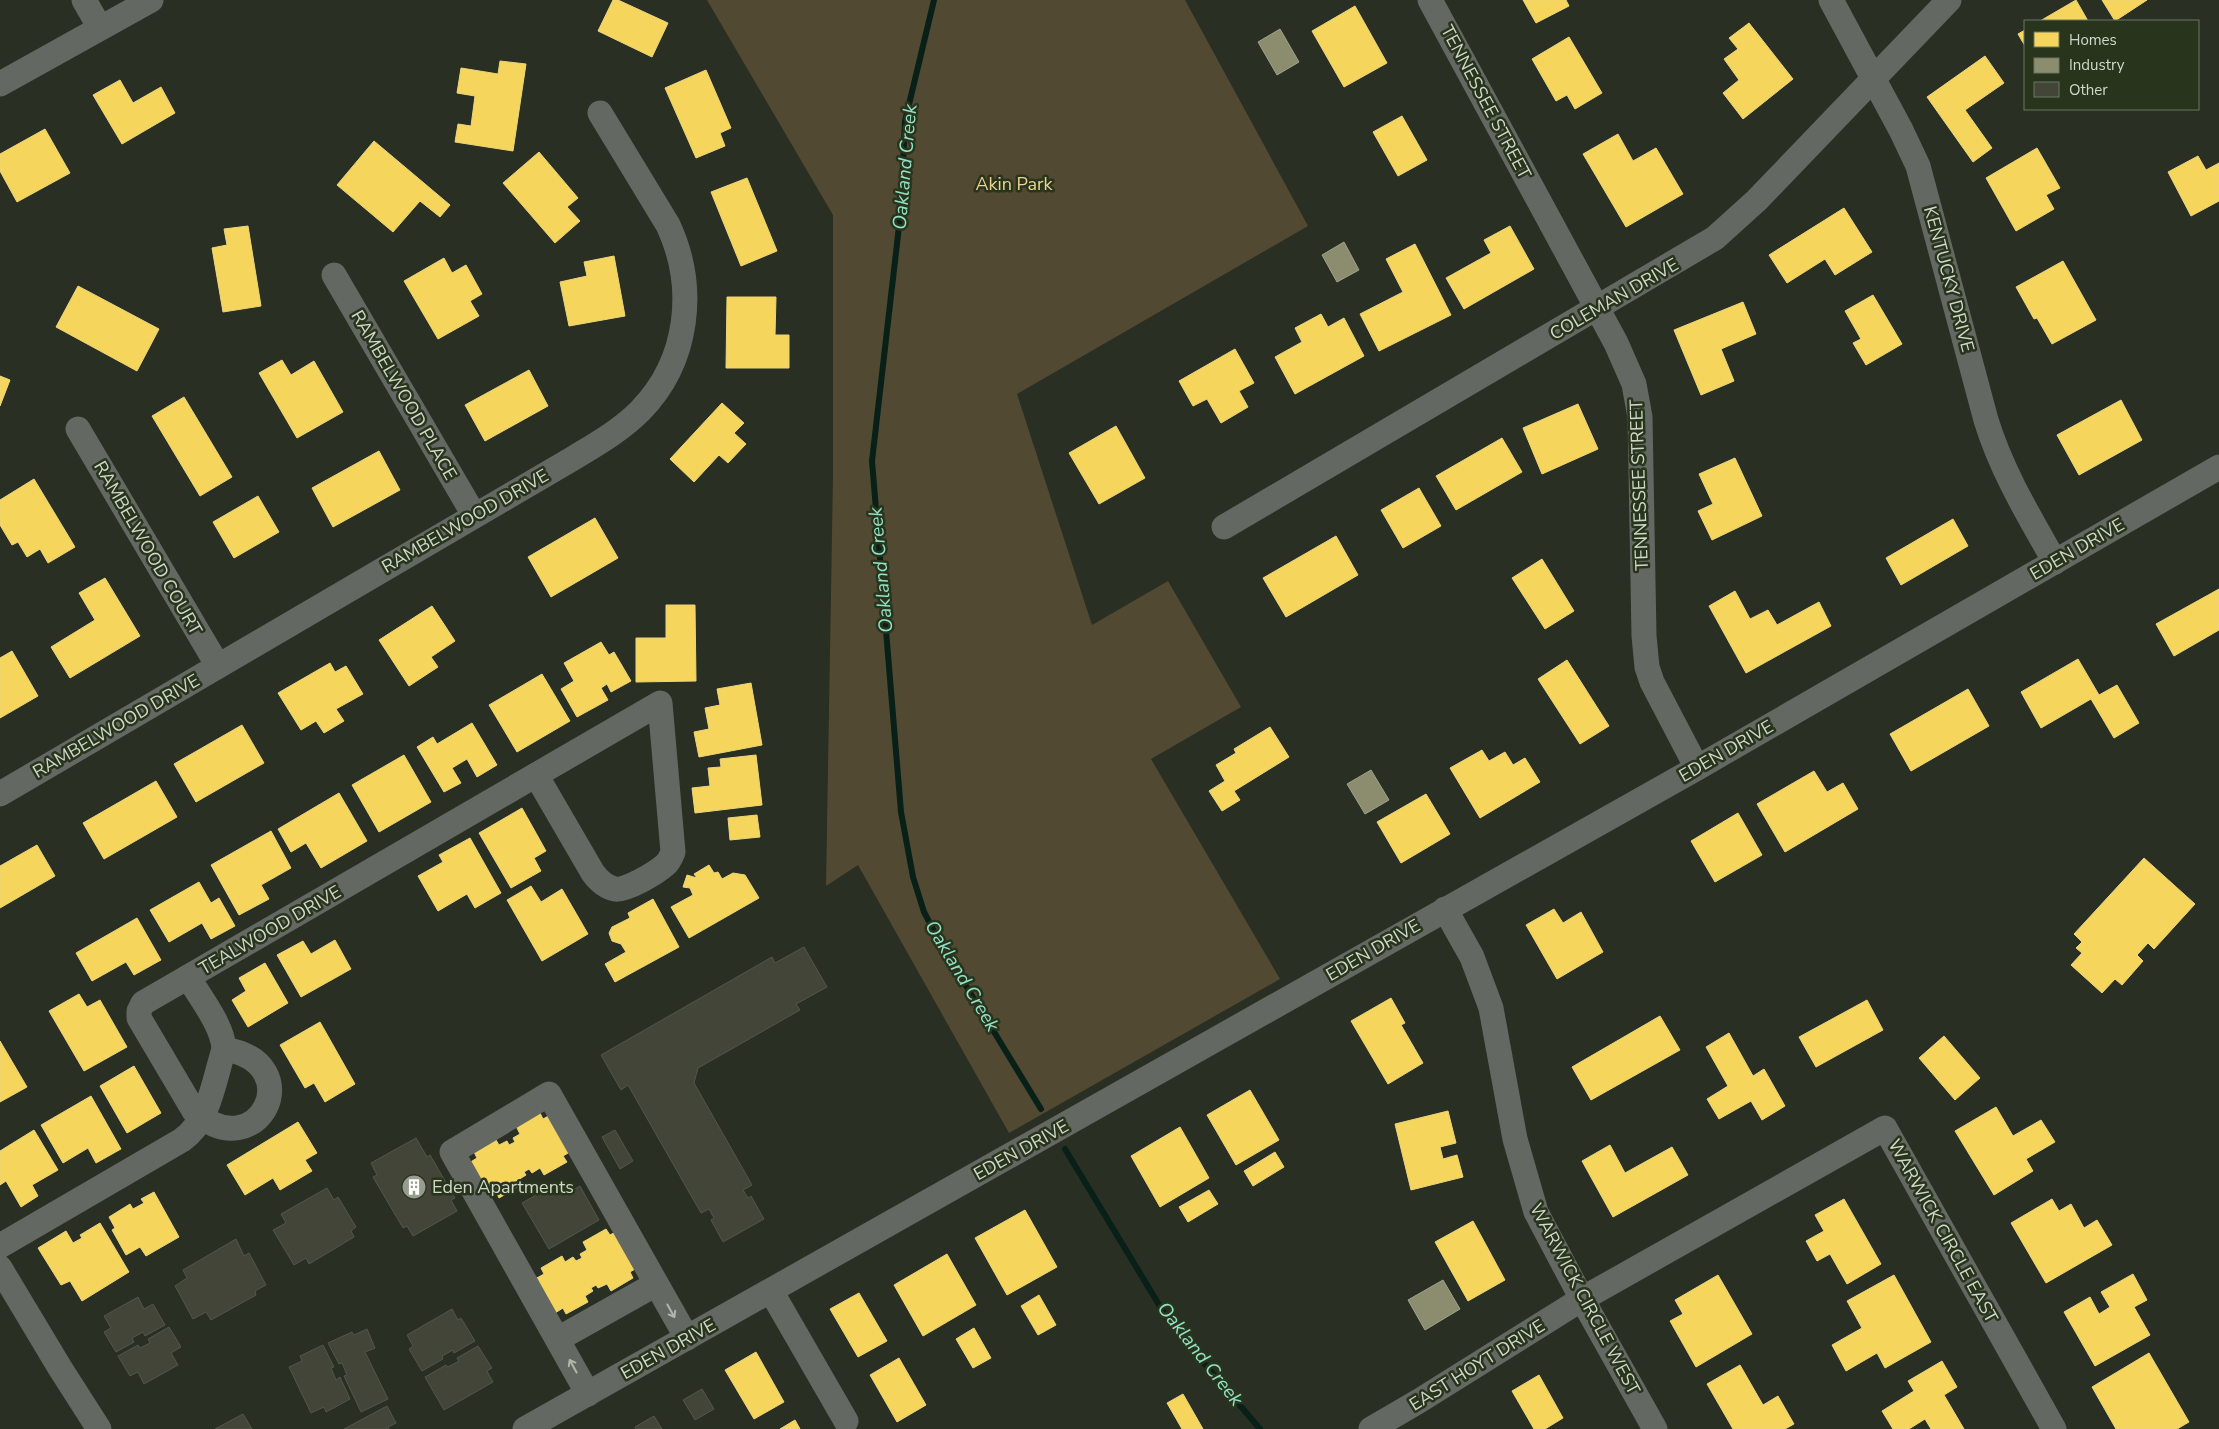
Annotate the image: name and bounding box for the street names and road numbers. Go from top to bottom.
street label: TENNESSEE STREET [1435,21,1537,183]
street label: KENTUCKY DRIVE [1918,203,1980,355]
street label: COLEMAN DRIVE [1545,252,1683,346]
street label: RAMBELWOOD PLACE [345,306,463,484]
street label: TENNESSEE STREET [1624,399,1654,571]
street label: RAMBELWOOD COURT [88,457,208,640]
street label: RAMBELWOOD DRIVE [377,463,553,579]
street label: EDEN DRIVE [2025,512,2129,586]
street label: RAMBELWOOD DRIVE [28,668,204,784]
street label: EDEN DRIVE [1674,714,1778,788]
street label: TEALWOOD DRIVE [195,880,345,980]
street label: EDEN DRIVE [1321,913,1425,987]
street label: EDEN DRIVE [969,1114,1073,1186]
street label: WARWICK CIRCLE EAST [1882,1135,2004,1327]
street label: WARWICK CIRCLE WEST [1524,1199,1646,1399]
street label: EDEN DRIVE [616,1313,720,1385]
street label: EAST HOYT DRIVE [1405,1314,1549,1416]

